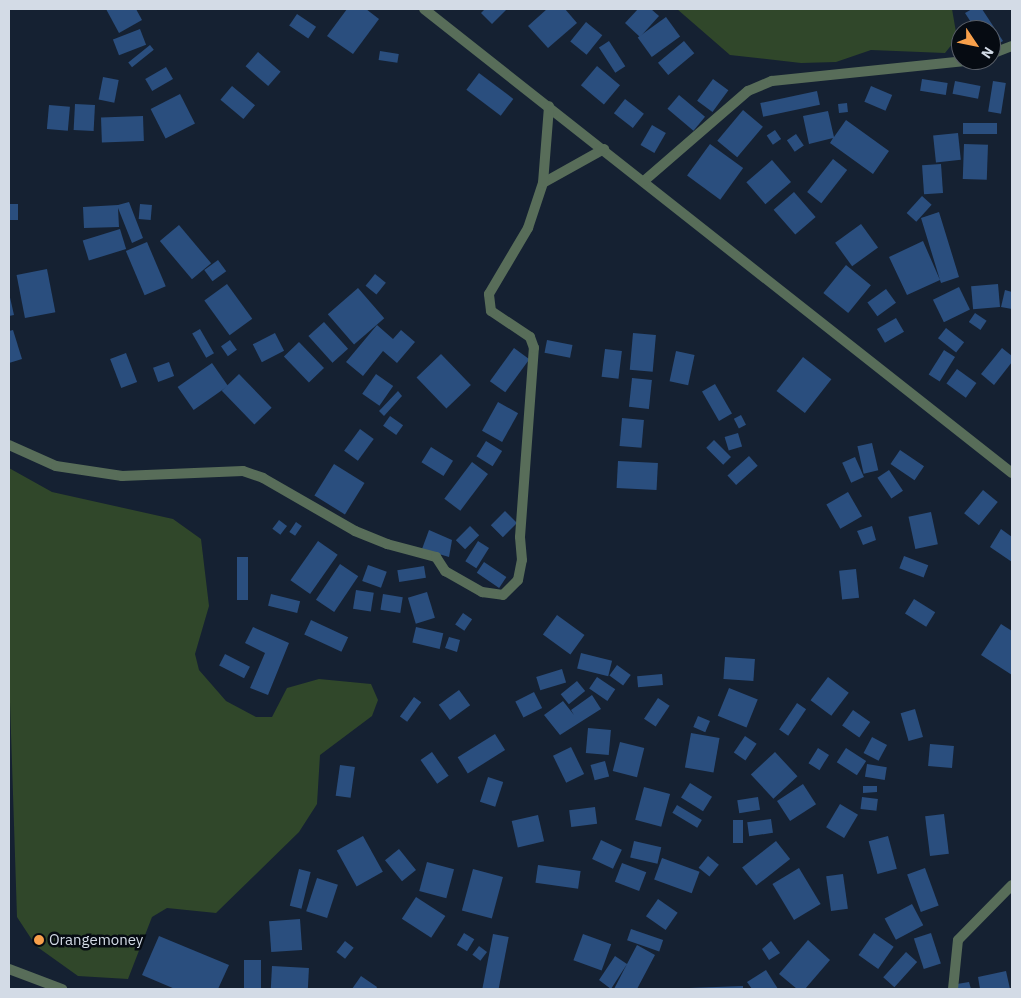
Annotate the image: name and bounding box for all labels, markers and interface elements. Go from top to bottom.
north arrow [951,20,1001,70]
text: N [977,44,998,62]
place label: Orangemoney [49,931,143,949]
marker: Orangemoney [33,934,45,946]

